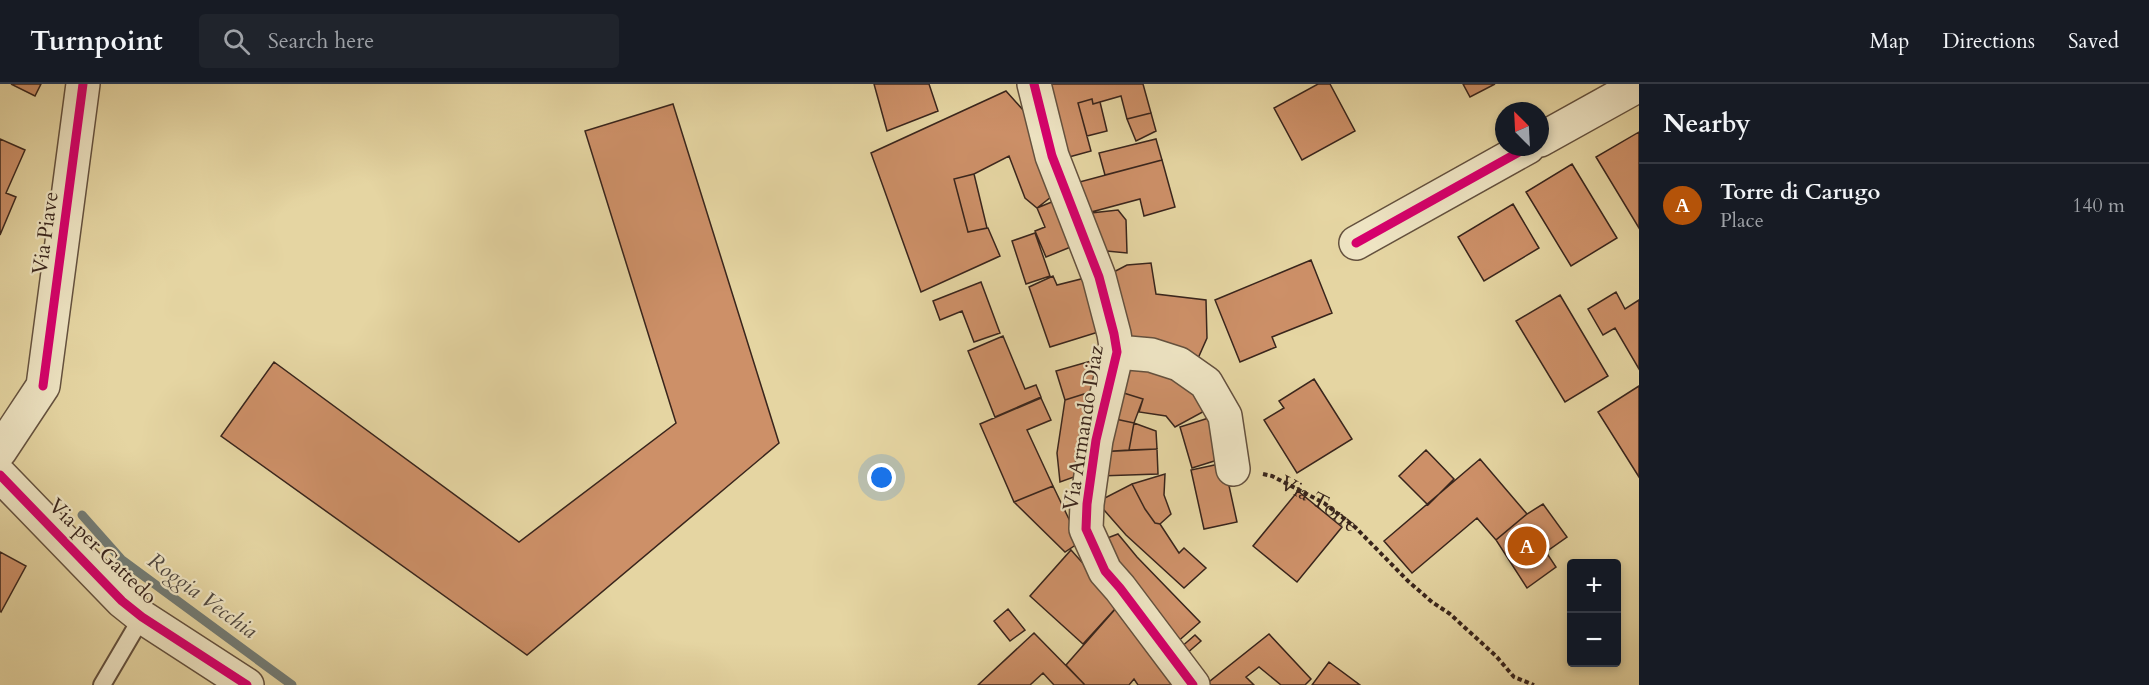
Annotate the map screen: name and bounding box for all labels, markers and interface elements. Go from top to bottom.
search box [199,14,619,68]
text: Turnpoint [30,22,163,60]
icon: search [220,25,253,58]
text: Search here [268,26,374,56]
text: Map [1869,27,1909,56]
text: Directions [1942,27,2035,56]
text: Saved [2068,27,2119,56]
north arrow [1495,102,1549,156]
text: Nearby [1663,106,1751,141]
text: Torre di Carugo [1720,177,1880,207]
street label: Via Piave [25,190,66,276]
text: A [1675,192,1690,219]
text: 140 m [2072,192,2125,219]
text: Place [1720,207,1764,234]
street label: Via Armando Diaz [1056,343,1111,513]
your location [867,463,896,492]
street label: Via Torre [1275,469,1364,539]
street label: Via per Gattedo [42,492,163,611]
pin: A [1508,524,1546,568]
water label: Roggia Vecchia [141,546,264,646]
map controls [1567,559,1621,667]
button: + [1567,559,1621,613]
button: − [1567,613,1621,667]

